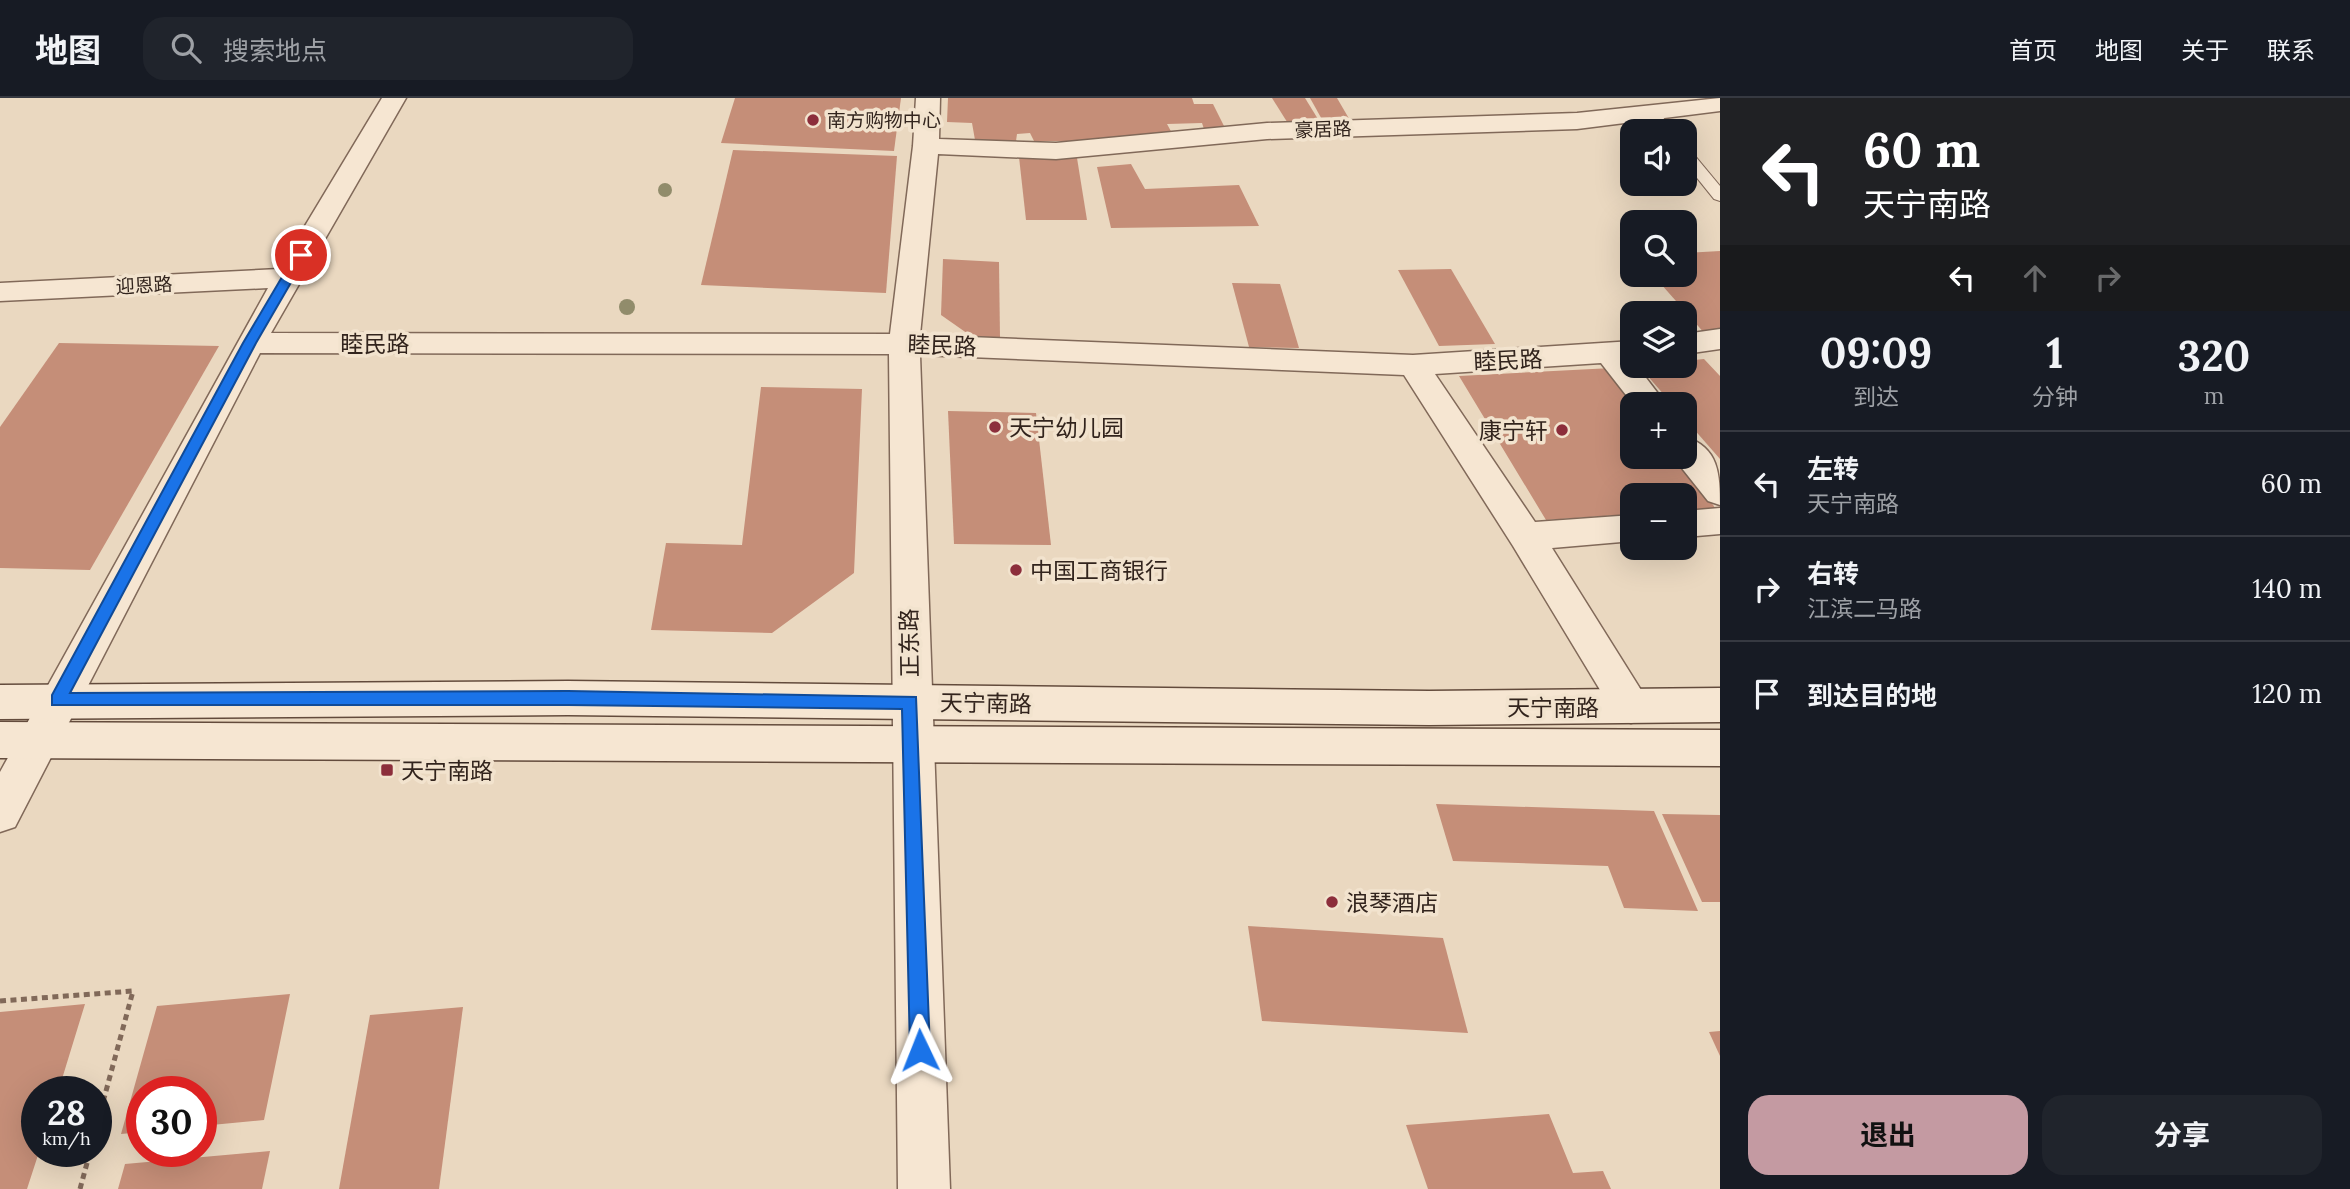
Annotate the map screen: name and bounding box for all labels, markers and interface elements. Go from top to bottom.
search box [143,17,633,80]
text: 地图 [35,29,101,71]
icon: search [167,29,205,67]
text: 搜索地点 [223,34,327,67]
text: 首页 [2009,35,2057,66]
text: 地图 [2095,35,2143,66]
text: 关于 [2181,35,2229,66]
text: 联系 [2267,35,2315,66]
place label: 南方购物中心 [827,108,941,132]
marker: 南方购物中心 [805,112,821,128]
street label: 豪居路 [1294,116,1352,142]
text: 60 m [1863,118,1980,180]
map controls [1620,119,1697,560]
button: sound [1620,119,1697,196]
icon: left [1748,126,1839,217]
text: 天宁南路 [1863,184,1991,225]
button: search [1620,210,1697,287]
pin [271,225,331,285]
icon: arrive [282,236,320,274]
icon: left [1943,259,1981,297]
icon: ahead [2016,259,2054,297]
icon: right [2089,259,2127,297]
street label: 迎恩路 [115,272,173,298]
button: layers [1620,301,1697,378]
text: 09:09 [1820,326,1932,380]
text: 1 [2046,326,2063,380]
street label: 睦民路 [341,329,410,358]
street label: 睦民路 [907,329,977,361]
text: 320 [2178,329,2250,383]
street label: 睦民路 [1473,344,1543,376]
text: m [2204,381,2224,410]
text: 到达 [1853,382,1899,411]
text: 分钟 [2032,382,2078,411]
button: + [1620,392,1697,469]
place label: 天宁幼儿园 [1009,413,1124,442]
place label: 康宁轩 [1479,416,1548,445]
marker: 天宁幼儿园 [987,419,1003,435]
marker: 康宁轩 [1554,422,1570,438]
text: 左转 [1807,452,1859,485]
icon: left [1748,465,1786,503]
text: 60 m [2261,467,2322,500]
button: − [1620,483,1697,560]
text: 天宁南路 [1807,489,1899,518]
place label: 中国工商银行 [1030,556,1168,585]
text: 右转 [1807,557,1859,590]
marker: 中国工商银行 [1008,562,1024,578]
icon: right [1748,570,1786,608]
text: 140 m [2252,572,2322,605]
text: 江滨二马路 [1807,594,1922,623]
street label: 正东路 [894,608,924,678]
icon: arrive [1748,675,1786,713]
text: 120 m [2252,677,2322,710]
text: 到达目的地 [1807,679,1937,712]
street label: 天宁南路 [940,688,1032,718]
street label: 天宁南路 [1507,693,1599,722]
place label: 天宁南路 [401,756,493,785]
marker: 天宁南路 [379,762,395,778]
place label: 浪琴酒店 [1346,888,1438,917]
marker: 浪琴酒店 [1324,894,1340,910]
position arrow [883,1013,957,1087]
speed limit sign: 30 [126,1076,217,1167]
text: 28 [47,1090,86,1135]
button: 退出 [1748,1095,2028,1175]
button: 分享 [2042,1095,2322,1175]
text: km/h [42,1127,91,1150]

